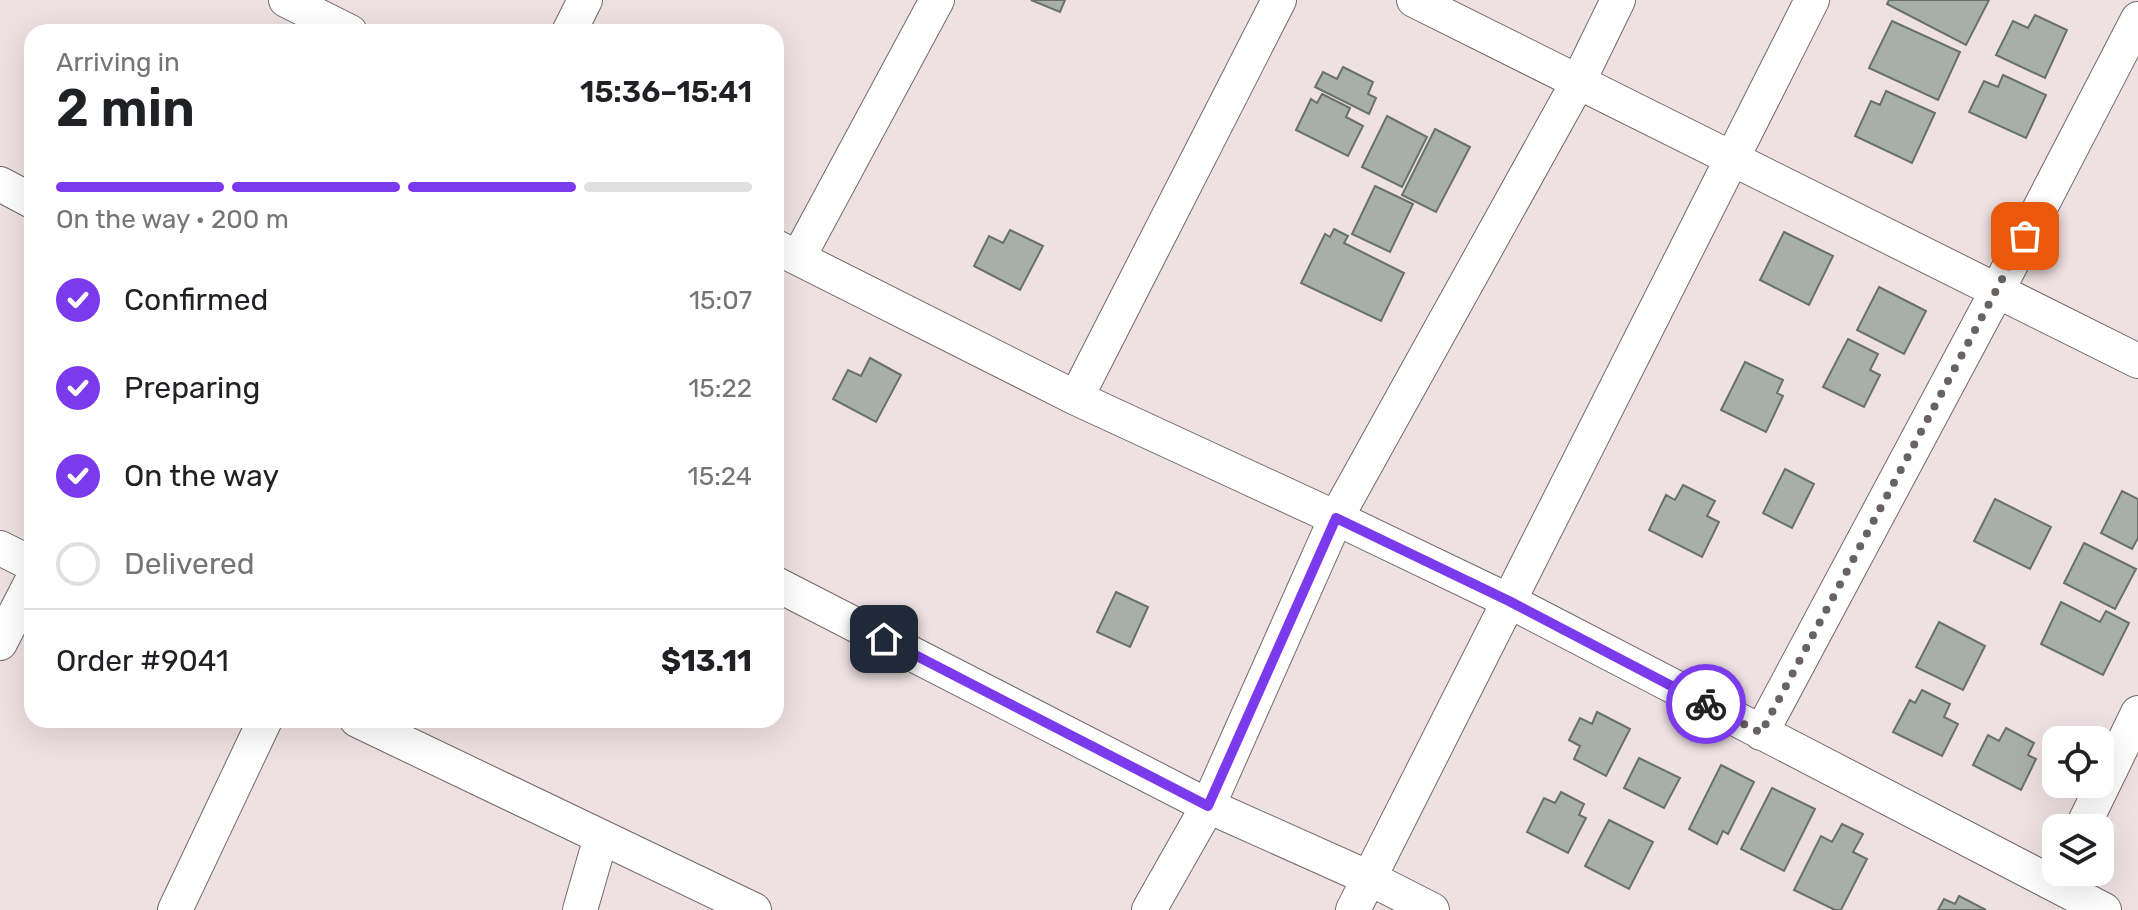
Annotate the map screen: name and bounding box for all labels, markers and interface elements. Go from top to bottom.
text: Arriving in [56,47,180,78]
text: 15:36–15:41 [580,74,752,110]
text: 2 min [56,77,195,139]
pin [1991,202,2059,270]
text: On the way · 200 m [56,204,289,235]
icon: bag [2003,214,2047,258]
icon: check [56,278,100,322]
text: Confirmed [124,282,268,318]
text: 15:07 [689,285,752,316]
icon: check [56,366,100,410]
text: Preparing [124,370,260,406]
text: 15:22 [688,373,752,404]
icon: check [56,454,100,498]
text: On the way [124,458,279,494]
text: 15:24 [688,461,752,492]
text: Delivered [124,546,255,582]
pin [850,605,918,673]
icon: home [862,617,906,661]
text: Order #9041 [56,643,229,679]
text: $13.11 [661,643,752,679]
courier [1666,664,1746,744]
icon: bike [1684,682,1728,726]
map controls [2042,726,2114,886]
button: locate [2042,726,2114,798]
button: layers [2042,814,2114,886]

